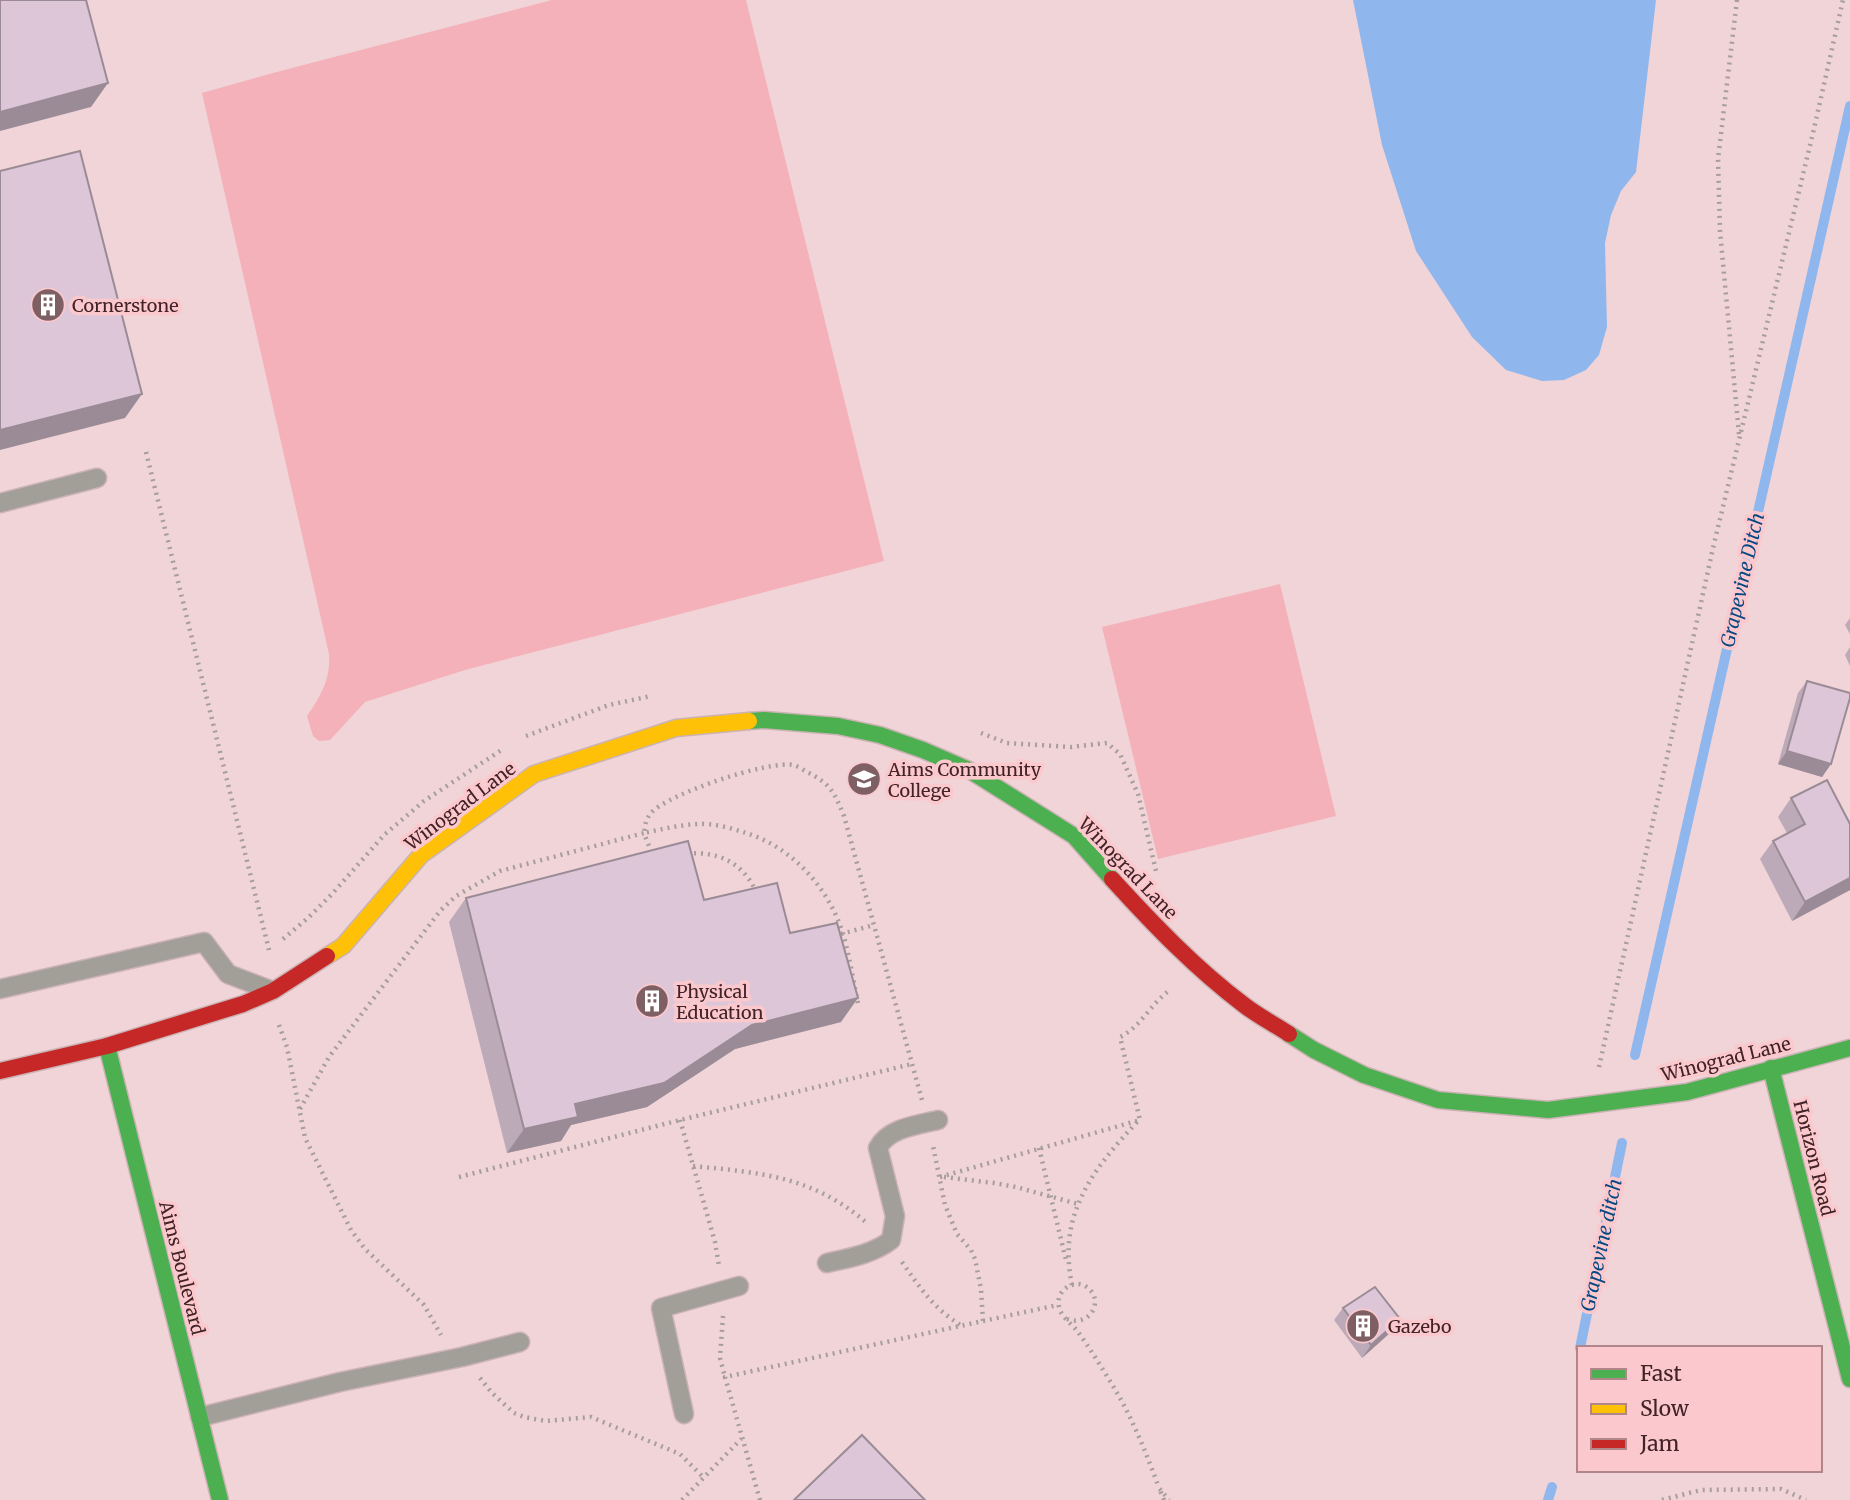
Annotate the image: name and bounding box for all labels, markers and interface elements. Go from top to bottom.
building icon: Cornerstone [29,286,67,324]
place label: Cornerstone [72,294,179,317]
water label: Grapevine Ditch [1715,510,1769,650]
street label: Winograd Lane [399,757,520,856]
place label: Aims Community College [887,758,1042,802]
school or university icon: Aims Community College [845,760,883,798]
street label: Winograd Lane [1073,812,1182,924]
place label: Physical Education [676,980,764,1024]
building icon: Physical Education [633,982,671,1020]
street label: Winograd Lane [1658,1032,1793,1086]
street label: Horizon Road [1788,1098,1840,1218]
water label: Grapevine ditch [1575,1177,1627,1313]
street label: Aims Boulevard [154,1198,210,1337]
building icon: Gazebo [1344,1307,1382,1345]
place label: Gazebo [1388,1315,1452,1338]
legend [1577,1346,1822,1472]
text: Fast [1640,1360,1682,1387]
text: Slow [1640,1395,1689,1422]
text: Jam [1639,1430,1679,1457]

